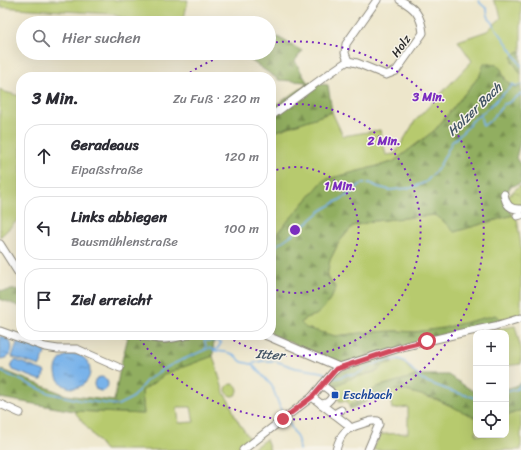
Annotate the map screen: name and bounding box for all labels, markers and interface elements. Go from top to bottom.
search box [16,16,276,60]
text: Hier suchen [62,25,141,51]
icon: search [30,27,52,49]
street label: Holz [385,30,417,62]
water label: Holzer Bach [442,76,508,142]
text: 3 Min. [32,83,79,113]
text: 3 Min. [412,86,445,108]
text: Zu Fuß · 220 m [173,87,260,110]
text: 2 Min. [366,130,401,152]
text: Geradeaus [71,132,139,158]
icon: ahead [33,145,55,167]
text: 120 m [224,145,259,168]
text: Eipaßstraße [71,158,143,181]
text: 1 Min. [324,175,356,197]
text: Links abbiegen [71,204,167,230]
icon: left [33,217,55,239]
text: 100 m [224,217,259,240]
centre of rings [288,223,302,237]
text: Bausmühlenstraße [71,230,178,253]
text: Ziel erreicht [71,287,152,313]
icon: arrive [33,289,55,311]
map controls [473,330,509,438]
button: + [473,330,509,366]
route start [418,332,436,350]
water label: Itter [254,342,287,367]
button: − [473,366,509,402]
place label: Eschbach [343,384,392,406]
marker: Eschbach [330,390,340,400]
button: locate [473,402,509,438]
route end [274,410,292,428]

